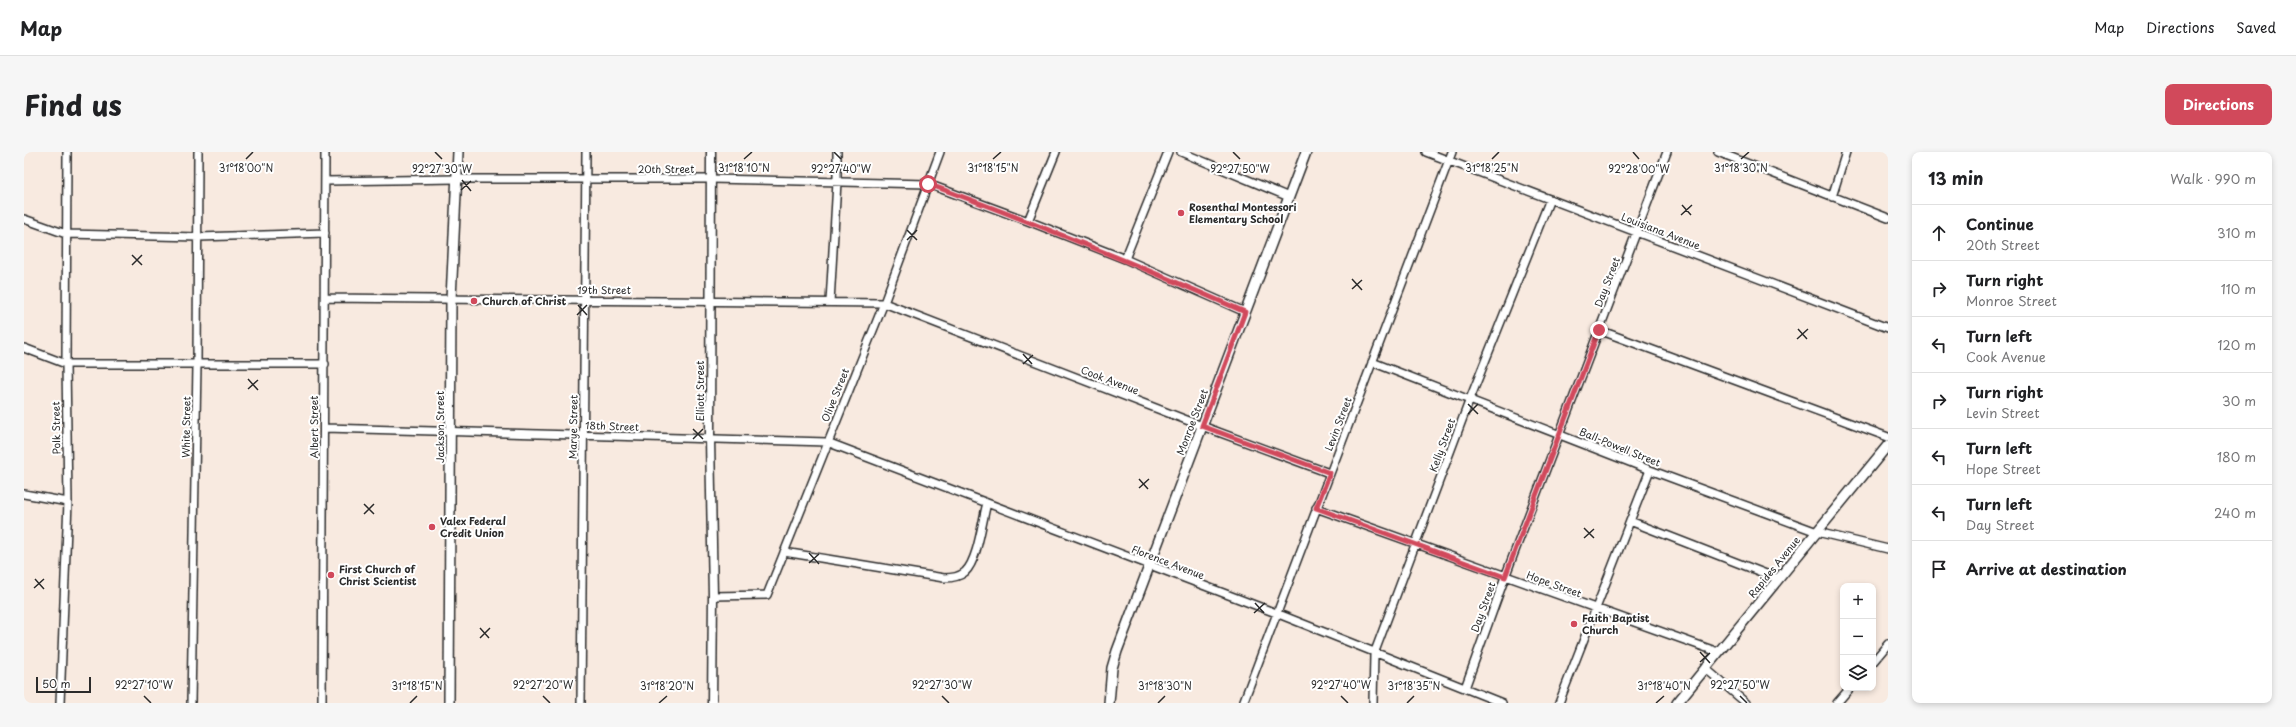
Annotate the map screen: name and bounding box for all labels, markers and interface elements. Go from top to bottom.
text: Map [20,14,62,42]
text: Map [2094,17,2124,38]
text: Directions [2146,17,2214,38]
text: Saved [2236,17,2276,38]
text: Find us [24,83,122,126]
button: Directions [2165,84,2272,125]
text: 31°18'00"N [219,160,273,175]
text: 31°18'10"N [718,160,770,175]
text: 31°18'15"N [968,160,1019,175]
text: 31°18'25"N [1465,160,1519,175]
text: 31°18'30"N [1714,160,1768,175]
text: 92°27'30"W [412,161,473,176]
street label: 20th Street [638,161,694,176]
text: 92°27'40"W [811,161,872,176]
text: 92°27'50"W [1210,161,1271,176]
text: 92°28'00"W [1608,161,1670,176]
text: 13 min [1928,165,1983,191]
text: Walk · 990 m [2170,169,2256,188]
route start [919,175,937,193]
place label: Rosenthal Montessori Elementary School [1189,199,1297,226]
marker: Rosenthal Montessori Elementary School [1176,208,1186,218]
street label: Louisiana Avenue [1620,209,1703,253]
text: Continue [1966,212,2034,235]
icon: ahead [1928,222,1950,244]
text: 310 m [2217,223,2256,242]
text: 20th Street [1966,235,2040,254]
street label: Day Street [1590,255,1623,309]
text: Turn right [1966,268,2043,291]
icon: right [1928,278,1950,300]
text: 110 m [2221,279,2256,298]
street label: 19th Street [577,282,631,297]
text: Monroe Street [1966,291,2057,310]
place label: Church of Christ [482,293,566,308]
marker: Church of Christ [469,296,479,306]
route end [1590,321,1608,339]
text: Turn left [1966,324,2032,347]
icon: left [1928,334,1950,356]
text: 120 m [2217,335,2256,354]
text: Cook Avenue [1966,347,2046,366]
street label: Elliott Street [692,361,707,421]
street label: Cook Avenue [1079,362,1142,398]
street label: Olive Street [817,366,852,424]
text: Turn right [1966,380,2043,403]
street label: Monroe Street [1172,387,1211,457]
icon: right [1928,390,1950,412]
street label: Jackson Street [432,391,447,463]
text: 30 m [2222,391,2256,410]
street label: Marye Street [564,395,581,459]
street label: Levin Street [1320,395,1355,453]
street label: White Street [177,396,194,458]
street label: Albert Street [306,396,321,458]
street label: Polk Street [48,401,63,455]
text: Levin Street [1966,403,2040,422]
street label: Kelly Street [1425,416,1458,474]
street label: 18th Street [585,417,639,434]
street label: Ball-Powell Street [1577,423,1663,470]
text: Turn left [1966,436,2032,459]
icon: left [1928,446,1950,468]
text: 180 m [2217,447,2256,466]
text: Hope Street [1966,459,2041,478]
text: Turn left [1966,492,2032,515]
icon: left [1928,502,1950,524]
text: 240 m [2214,503,2256,522]
place label: Valex Federal Credit Union [440,513,506,540]
text: Day Street [1966,515,2034,534]
marker: Valex Federal Credit Union [427,522,437,532]
street label: Rapides Avenue [1744,532,1803,601]
street label: Florence Avenue [1130,541,1207,583]
text: Arrive at destination [1966,557,2127,580]
icon: arrive [1928,558,1950,580]
place label: First Church of Christ Scientist [339,561,417,588]
street label: Hope Street [1525,567,1584,600]
marker: First Church of Christ Scientist [326,570,336,580]
street label: Day Street [1467,580,1499,634]
map controls [1840,583,1876,691]
button: + [1840,583,1876,619]
place label: Faith Baptist Church [1582,610,1650,637]
marker: Faith Baptist Church [1569,619,1579,629]
button: − [1840,619,1876,655]
button: layers [1840,655,1876,691]
scale bar [36,675,91,694]
text: 50 m [42,675,71,692]
text: 92°27'10"W [115,677,174,692]
text: 92°27'20"W [513,677,574,692]
text: 92°27'30"W [912,677,973,692]
text: 92°27'40"W [1311,677,1372,692]
text: 92°27'50"W [1710,677,1771,692]
text: 31°18'15"N [392,678,443,693]
text: 31°18'20"N [640,678,694,693]
text: 31°18'30"N [1138,678,1192,693]
text: 31°18'35"N [1388,678,1441,693]
text: 31°18'40"N [1637,678,1691,693]

